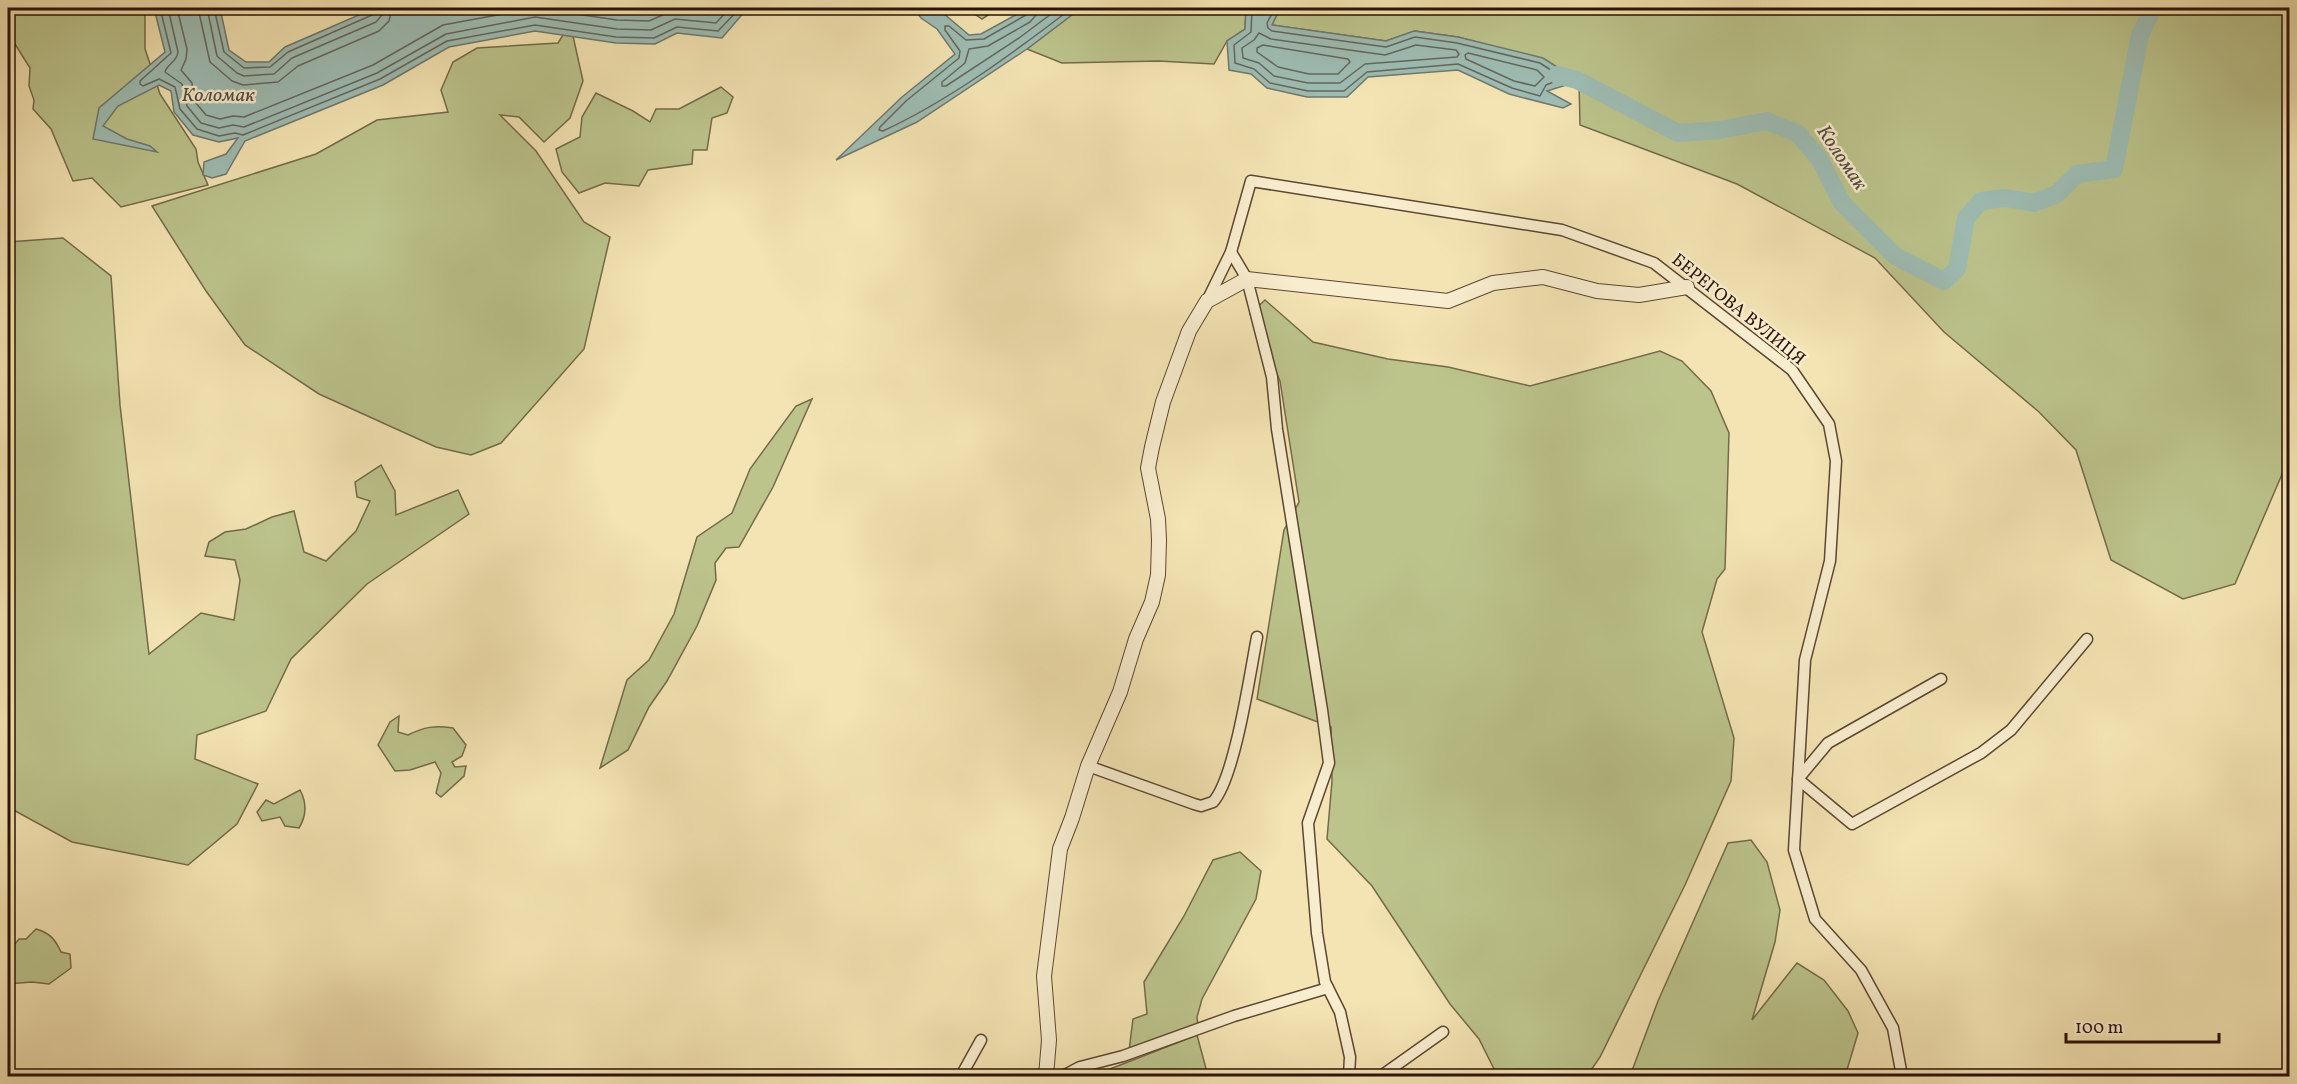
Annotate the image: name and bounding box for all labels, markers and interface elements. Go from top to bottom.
water label: Коломак [181,82,255,110]
water label: Коломак [1809,120,1873,197]
street label: БЕРЕГОВА ВУЛИЦЯ [1666,248,1810,372]
scale bar [2066,1006,2219,1044]
text: 100 m [2075,1016,2124,1041]

